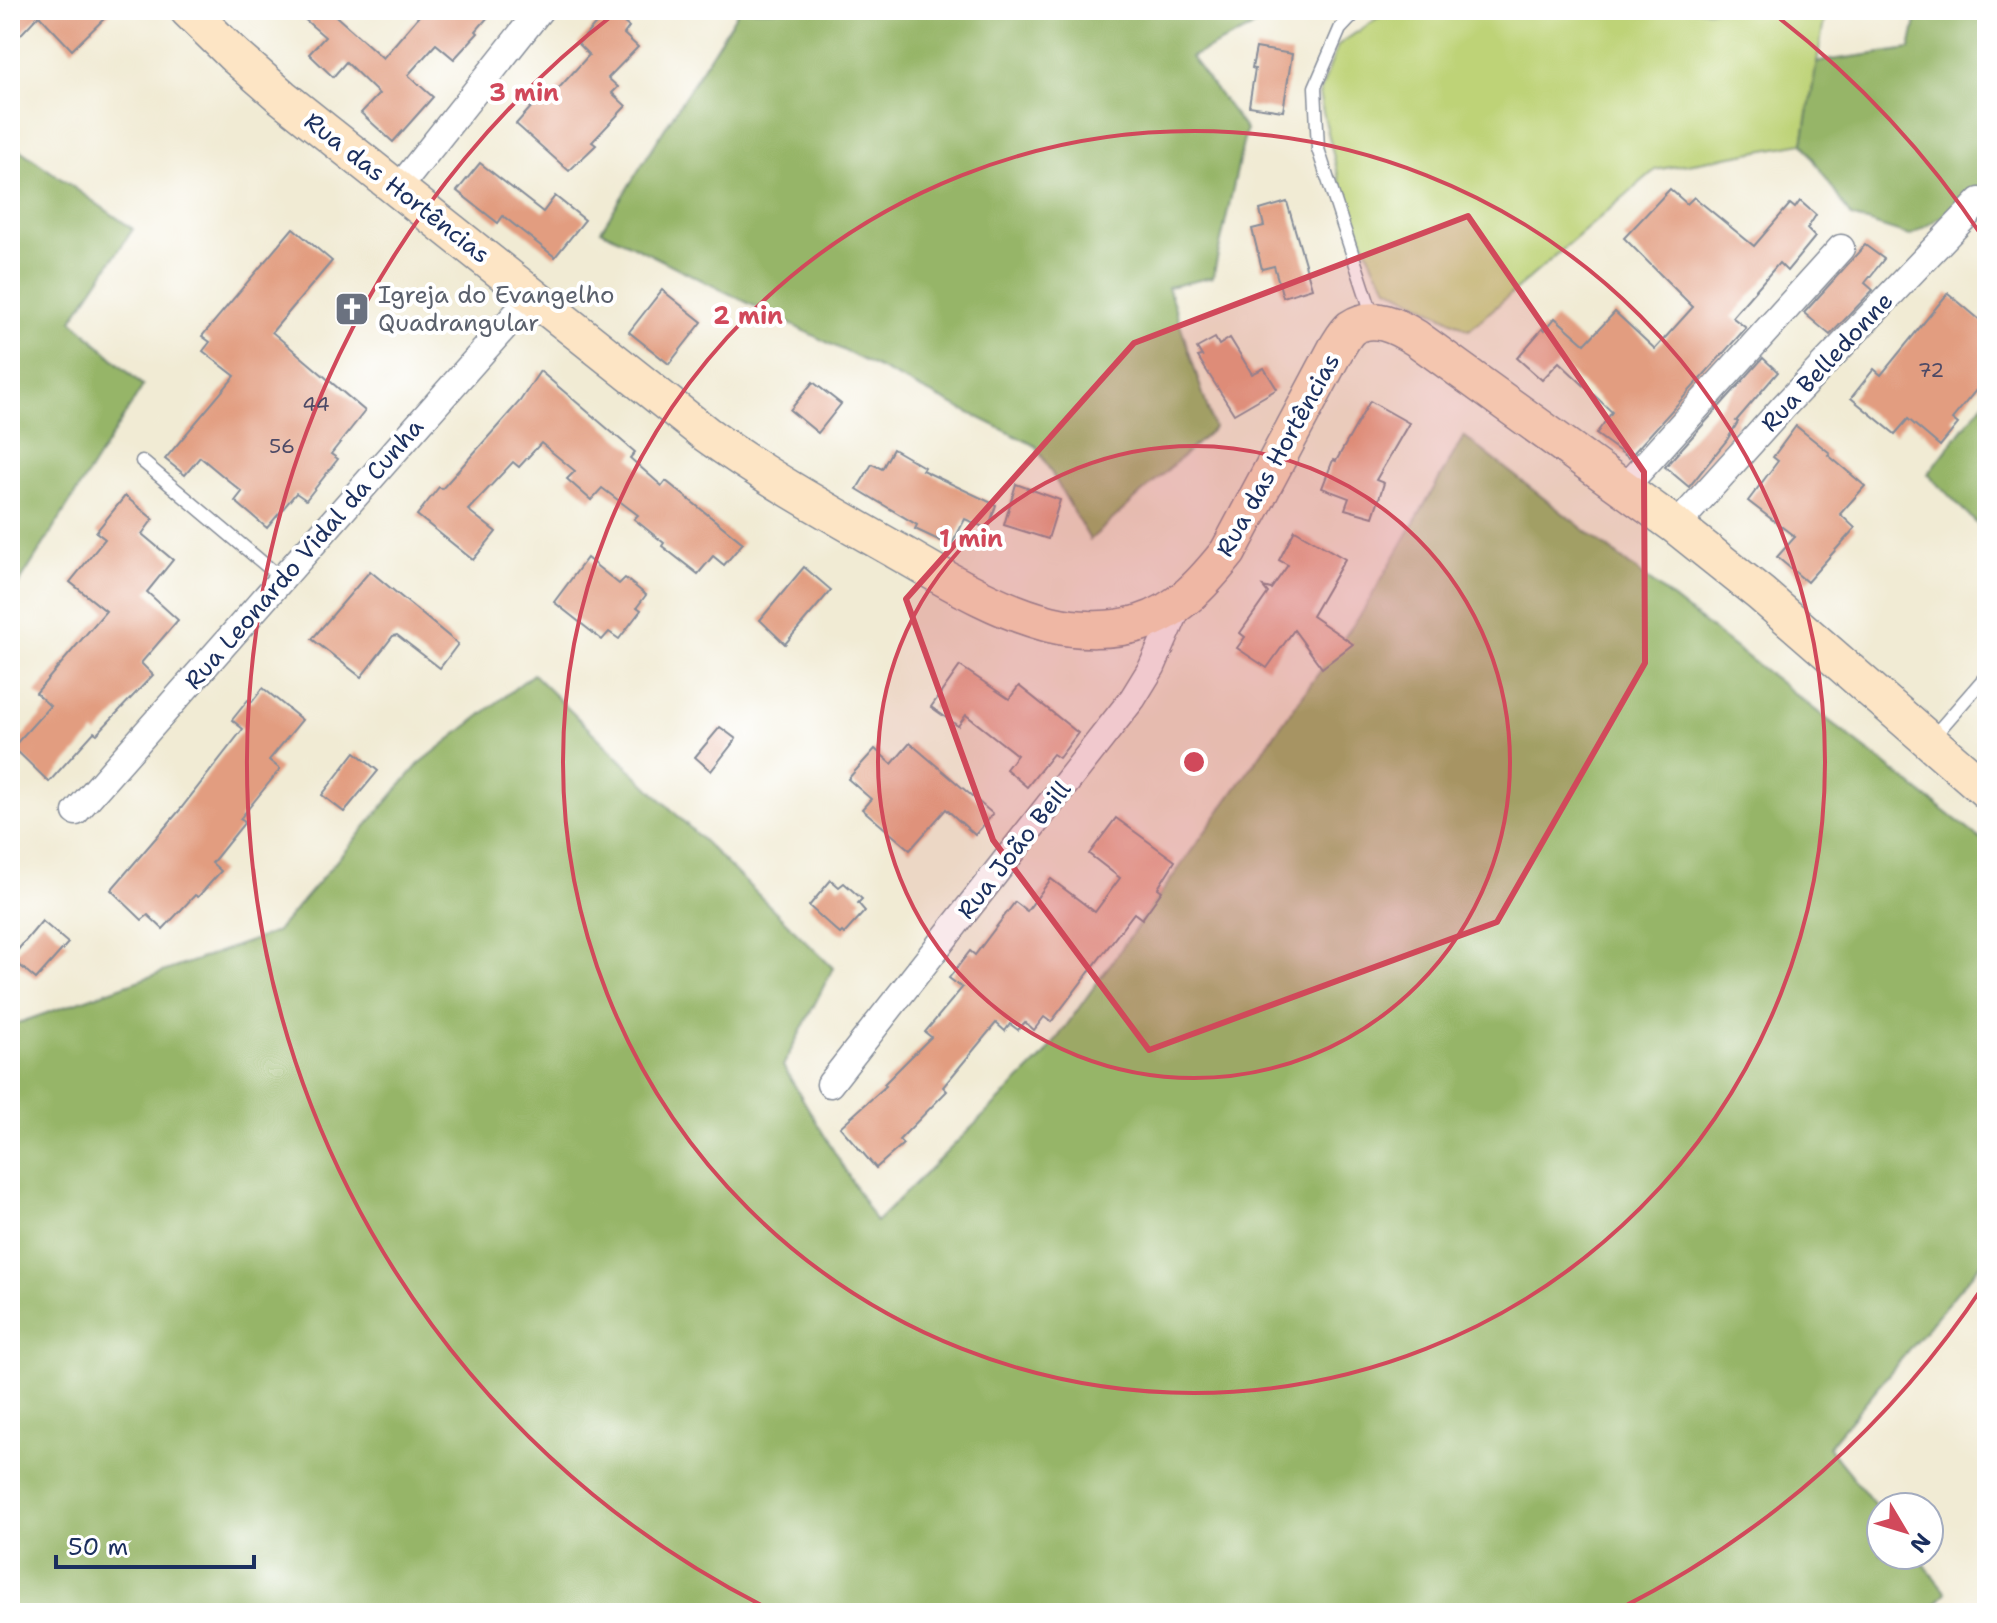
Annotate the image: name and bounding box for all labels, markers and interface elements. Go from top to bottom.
text: 3 min [489,77,559,109]
street label: Rua das Hortências [297,105,497,271]
place label: Igreja do Evangelho Quadrangular [378,279,615,339]
street label: Rua Belledonne [1754,285,1900,439]
church icon: Igreja do Evangelho Quadrangular [333,290,371,328]
text: 2 min [713,300,783,332]
street label: Rua das Hortências [1209,348,1347,562]
house number: 72 [1918,357,1944,383]
house number: 44 [302,391,330,417]
street label: Rua Leonardo Vidal da Cunha [177,412,431,696]
house number: 56 [269,433,295,459]
text: 1 min [939,523,1003,555]
centre of rings [1180,748,1208,776]
street label: Rua João Beill [950,774,1079,926]
north arrow [1865,1491,1945,1571]
scale bar [56,1519,254,1569]
text: N [1904,1527,1937,1559]
text: 50 m [68,1531,128,1563]

